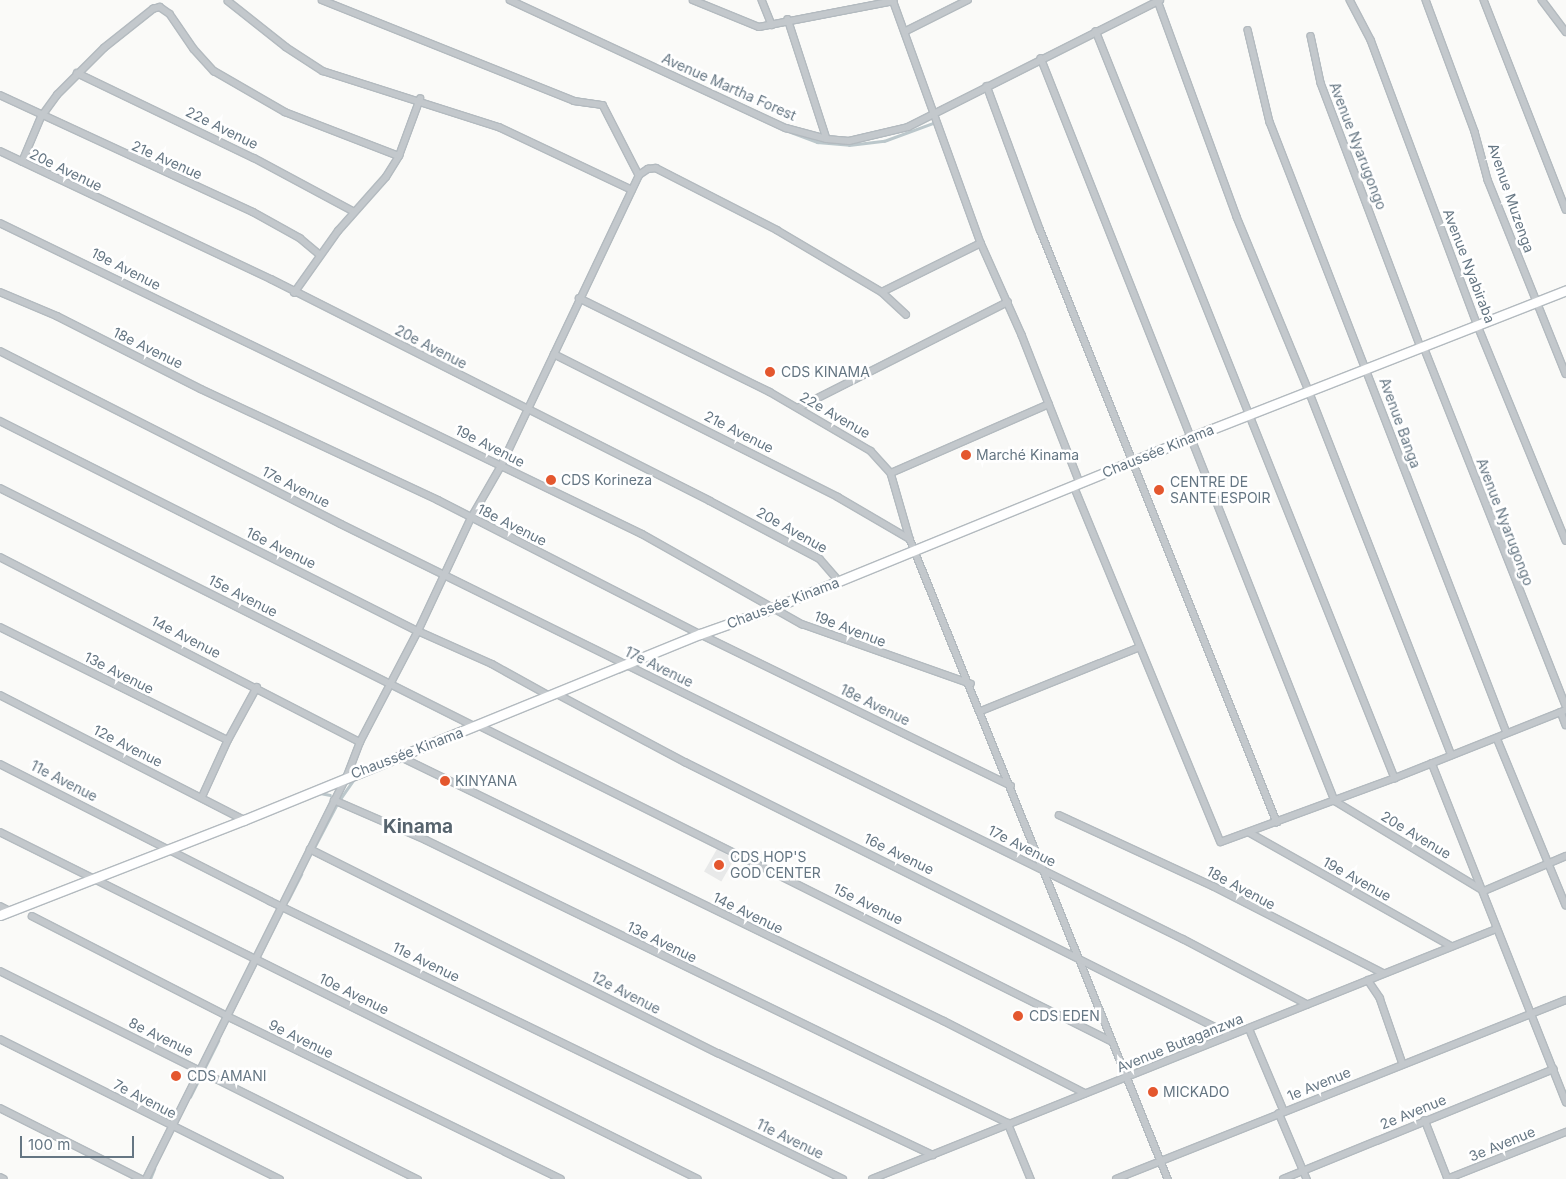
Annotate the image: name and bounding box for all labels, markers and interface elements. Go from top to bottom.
street label: Avenue Martha Forest [659,50,799,124]
street label: Avenue Nyarugongo [1326,80,1390,212]
street label: 22e Avenue [183,103,261,153]
street label: 21e Avenue [129,137,205,183]
street label: Avenue Muzenga [1484,141,1538,255]
street label: 20e Avenue [27,145,105,195]
street label: Avenue Nyabiraba [1439,206,1499,326]
street label: 19e Avenue [88,244,164,294]
street label: 20e Avenue [392,322,470,372]
street label: 18e Avenue [110,324,186,372]
place label: CDS KINAMA [781,364,870,380]
marker: CDS KINAMA [763,365,777,379]
street label: Avenue Banga [1376,376,1424,470]
street label: 22e Avenue [797,388,873,442]
street label: 21e Avenue [702,407,776,457]
street label: 19e Avenue [452,421,528,471]
street label: Chaussée Kinama [1100,421,1216,481]
place label: Marché Kinama [976,447,1079,463]
marker: Marché Kinama [960,449,972,461]
street label: Avenue Nyarugongo [1473,456,1537,588]
street label: 17e Avenue [259,463,333,511]
place label: CDS Korineza [561,472,652,488]
marker: CDS Korineza [545,474,557,486]
place label: CENTRE DE SANTE ESPOIR [1170,474,1270,507]
marker: CENTRE DE SANTE ESPOIR [1152,483,1166,497]
street label: 18e Avenue [474,500,550,550]
street label: 20e Avenue [754,504,830,556]
street label: 16e Avenue [243,524,319,572]
street label: 15e Avenue [206,571,280,621]
street label: Chaussée Kinama [724,574,842,632]
street label: 19e Avenue [812,608,888,650]
street label: 14e Avenue [148,612,224,662]
street label: 17e Avenue [622,643,696,691]
street label: 13e Avenue [81,648,157,698]
street label: 18e Avenue [837,681,913,729]
street label: 12e Avenue [91,721,165,771]
street label: Chaussée Kinama [348,724,466,782]
street label: 11e Avenue [28,757,100,805]
place label: KINYANA [455,773,517,789]
marker: KINYANA [439,775,451,787]
street label: 20e Avenue [1378,808,1454,862]
district label: Kinama [383,816,453,838]
street label: 17e Avenue [985,822,1059,870]
street label: 16e Avenue [861,830,937,878]
place label: CDS HOP'S GOD CENTER [730,849,821,882]
street label: 19e Avenue [1320,853,1394,905]
marker: CDS HOP'S GOD CENTER [712,858,726,872]
street label: 18e Avenue [1204,863,1278,913]
street label: 15e Avenue [830,880,906,928]
street label: 14e Avenue [710,889,786,937]
street label: 13e Avenue [624,918,700,966]
street label: 11e Avenue [390,939,462,985]
street label: 12e Avenue [589,968,663,1018]
street label: 10e Avenue [316,970,392,1018]
place label: CDS EDEN [1029,1008,1100,1024]
marker: CDS EDEN [1011,1009,1025,1023]
street label: Avenue Butaganzwa [1114,1010,1246,1076]
street label: 8e Avenue [126,1014,196,1060]
street label: 9e Avenue [266,1016,336,1062]
street label: 1e Avenue [1285,1064,1353,1104]
place label: CDS AMANI [187,1068,267,1084]
marker: CDS AMANI [169,1069,183,1083]
street label: 7e Avenue [111,1076,179,1122]
place label: MICKADO [1163,1084,1230,1100]
marker: MICKADO [1147,1086,1159,1098]
street label: 2e Avenue [1377,1091,1449,1133]
street label: 11e Avenue [754,1116,826,1162]
street label: 3e Avenue [1466,1123,1538,1165]
scale bar [22,1126,136,1158]
text: 100 m [28,1135,70,1154]

